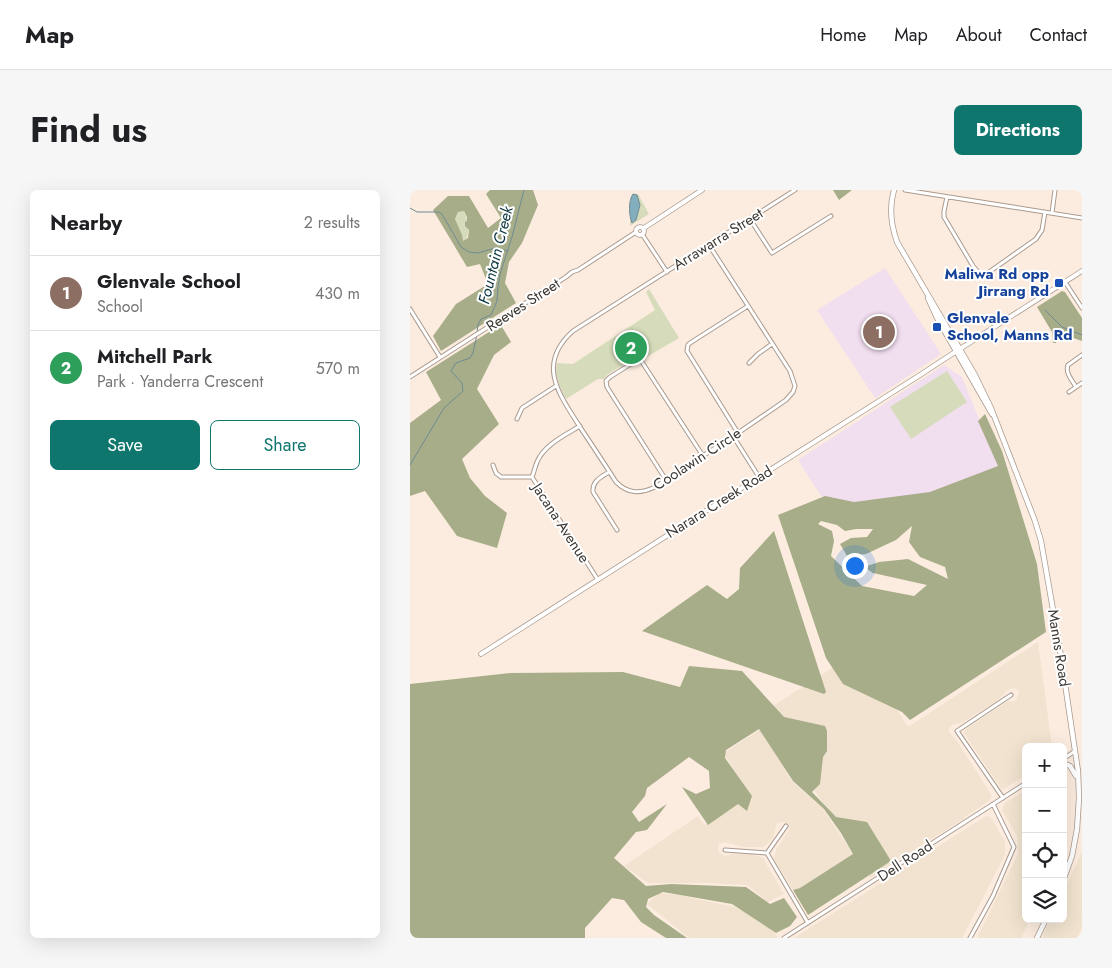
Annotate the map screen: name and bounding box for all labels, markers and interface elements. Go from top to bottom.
text: Map [25,17,74,52]
text: Home [820,22,866,48]
text: Map [894,22,928,48]
text: About [956,22,1001,48]
text: Contact [1029,22,1087,48]
text: Find us [30,105,147,155]
button: Directions [954,105,1082,155]
street label: Arrawarra Street [669,202,768,275]
water label: Fountain Creek [472,203,519,307]
text: Nearby [50,208,122,238]
text: 2 results [304,211,360,234]
place label: Maliwa Rd opp Jirrang Rd [945,263,1049,302]
text: Glenvale School [97,268,241,295]
street label: Reeves Street [482,273,565,337]
marker: Maliwa Rd opp Jirrang Rd [1053,277,1065,289]
text: 1 [62,282,70,305]
text: 430 m [315,282,360,305]
text: School [97,295,143,318]
place label: Glenvale School, Manns Rd [947,307,1072,346]
pin: 1 [863,313,895,351]
marker: Glenvale School, Manns Rd [931,321,943,333]
pin: 2 [615,329,647,367]
text: Mitchell Park [97,343,213,370]
text: 2 [61,357,71,380]
text: 570 m [316,357,360,380]
text: Park · Yanderra Crescent [97,370,263,393]
button: Save [50,420,200,470]
button: Share [210,420,360,470]
street label: Coolawin Circle [649,422,746,496]
street label: Narara Creek Road [661,460,777,544]
street label: Jacana Avenue [526,477,595,568]
your location [842,553,868,579]
street label: Manns Road [1042,608,1076,688]
map controls [1022,743,1067,923]
button: + [1022,743,1067,788]
button: − [1022,788,1067,833]
button: locate [1022,833,1067,878]
street label: Dell Road [873,835,937,887]
button: layers [1022,878,1067,923]

